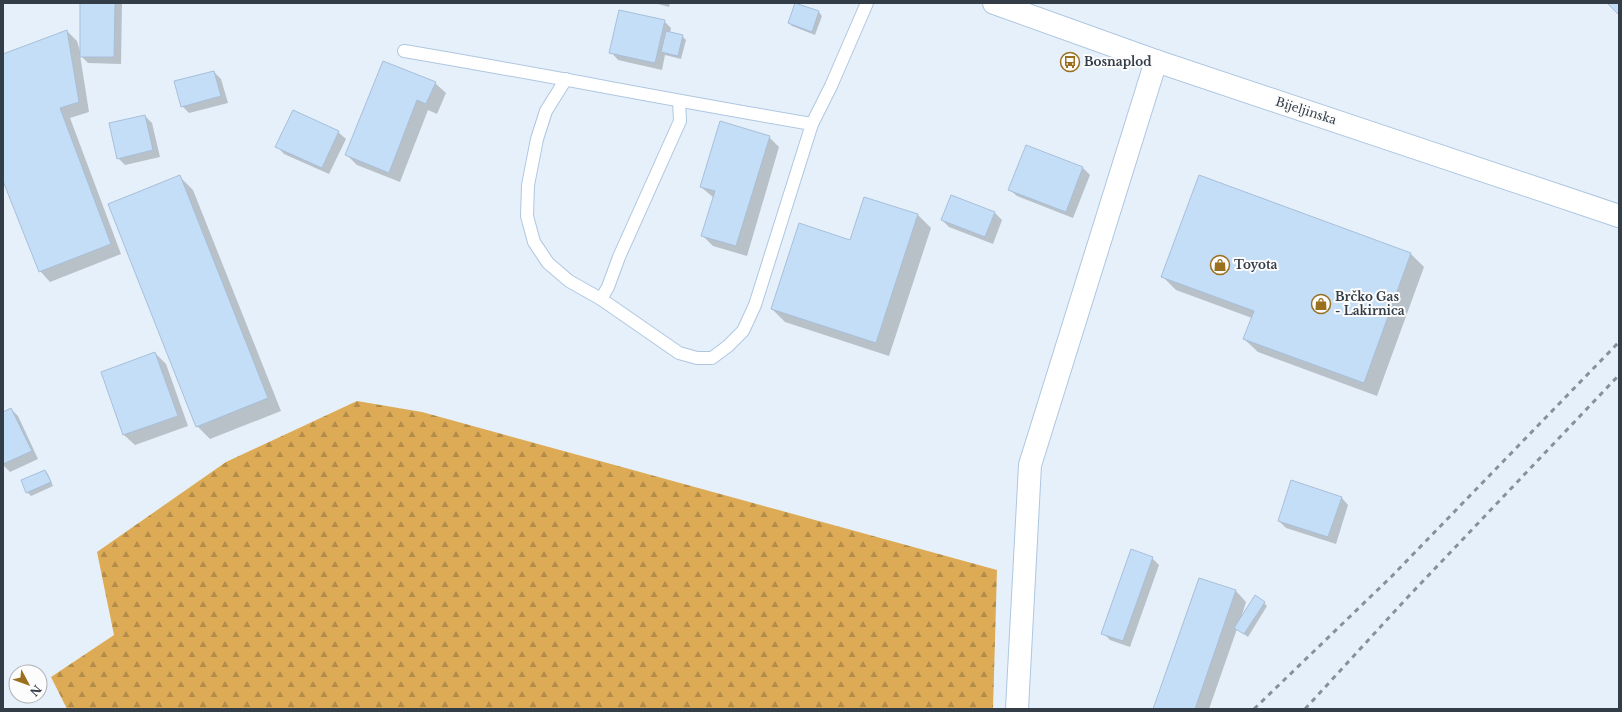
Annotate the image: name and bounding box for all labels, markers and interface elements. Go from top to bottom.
bus stop icon: Bosnaplod [1059,51,1081,73]
place label: Bosnaplod [1084,54,1152,69]
street label: Bijeljinska [1274,94,1339,128]
shop icon: Toyota [1209,254,1231,276]
place label: Toyota [1234,257,1278,272]
place label: Brčko Gas - Lakirnica [1335,289,1405,318]
shop icon: Brčko Gas - Lakirnica [1310,293,1332,315]
north arrow [8,664,48,704]
text: N [26,682,44,700]

